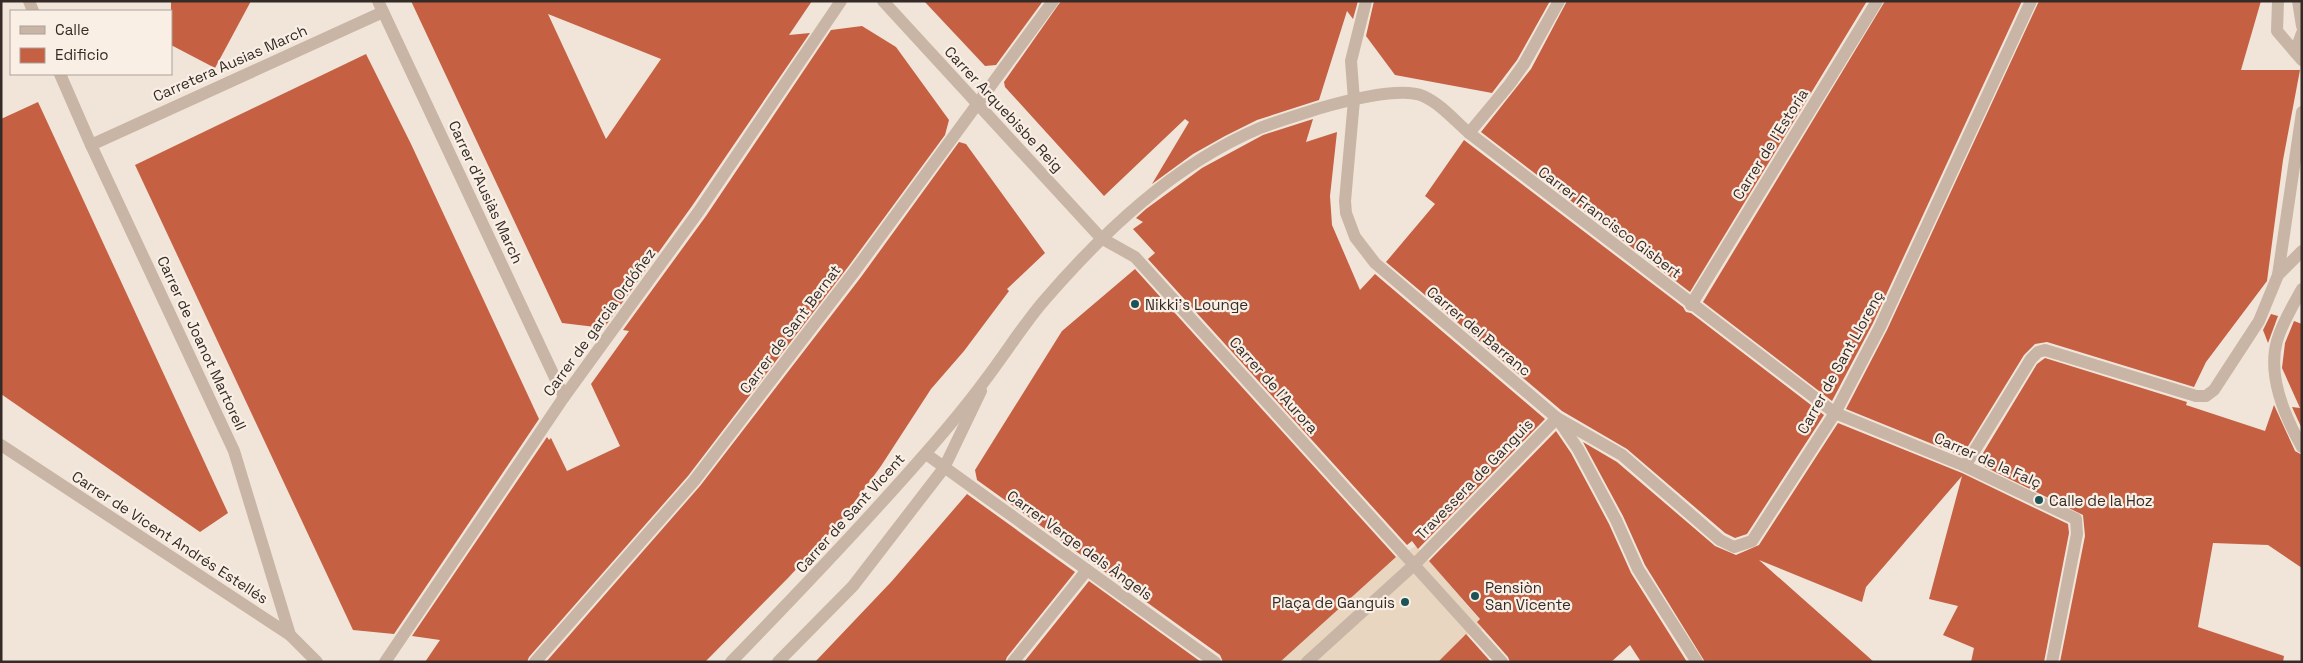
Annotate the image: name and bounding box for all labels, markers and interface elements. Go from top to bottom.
legend [10,10,172,75]
text: Calle [55,20,90,39]
street label: Carretera Ausias March [150,20,310,106]
street label: Carrer Arquebisbe Reig [941,42,1067,176]
text: Edificio [55,45,109,64]
street label: Carrer de l'Estoria [1728,85,1812,203]
street label: Carrer d'Ausiàs March [445,118,527,266]
street label: Carrer Francisco Gisbert [1535,162,1685,282]
street label: Carrer de garcia Ordóñez [539,244,659,400]
street label: Carrer de Joanot Martorell [153,253,251,433]
street label: Carrer de Sant Bernat [735,261,845,397]
street label: Carrer del Barranc [1423,282,1535,380]
street label: Carrer de Sant Llorenç [1793,287,1887,437]
place label: Nikki's Lounge [1145,295,1248,314]
marker: Nikki's Lounge [1129,298,1141,310]
street label: Carrer de l'Aurora [1226,333,1323,438]
street label: Travessera de Ganguis [1411,414,1537,544]
street label: Carrer de la Falç [1931,428,2045,492]
street label: Carrer de Sant Vicent [791,449,909,577]
street label: Carrer de Vicent Andrés Estellés [68,466,272,608]
street label: Carrer Verge dels Àngels [1003,486,1157,604]
place label: Calle de la Hoz [2049,491,2153,510]
marker: Calle de la Hoz [2033,494,2045,506]
place label: Pensiòn San Vicente [1485,578,1571,614]
marker: Pensiòn San Vicente [1469,590,1481,602]
place label: Plaça de Ganguis [1272,593,1395,612]
marker: Plaça de Ganguis [1399,596,1411,608]

